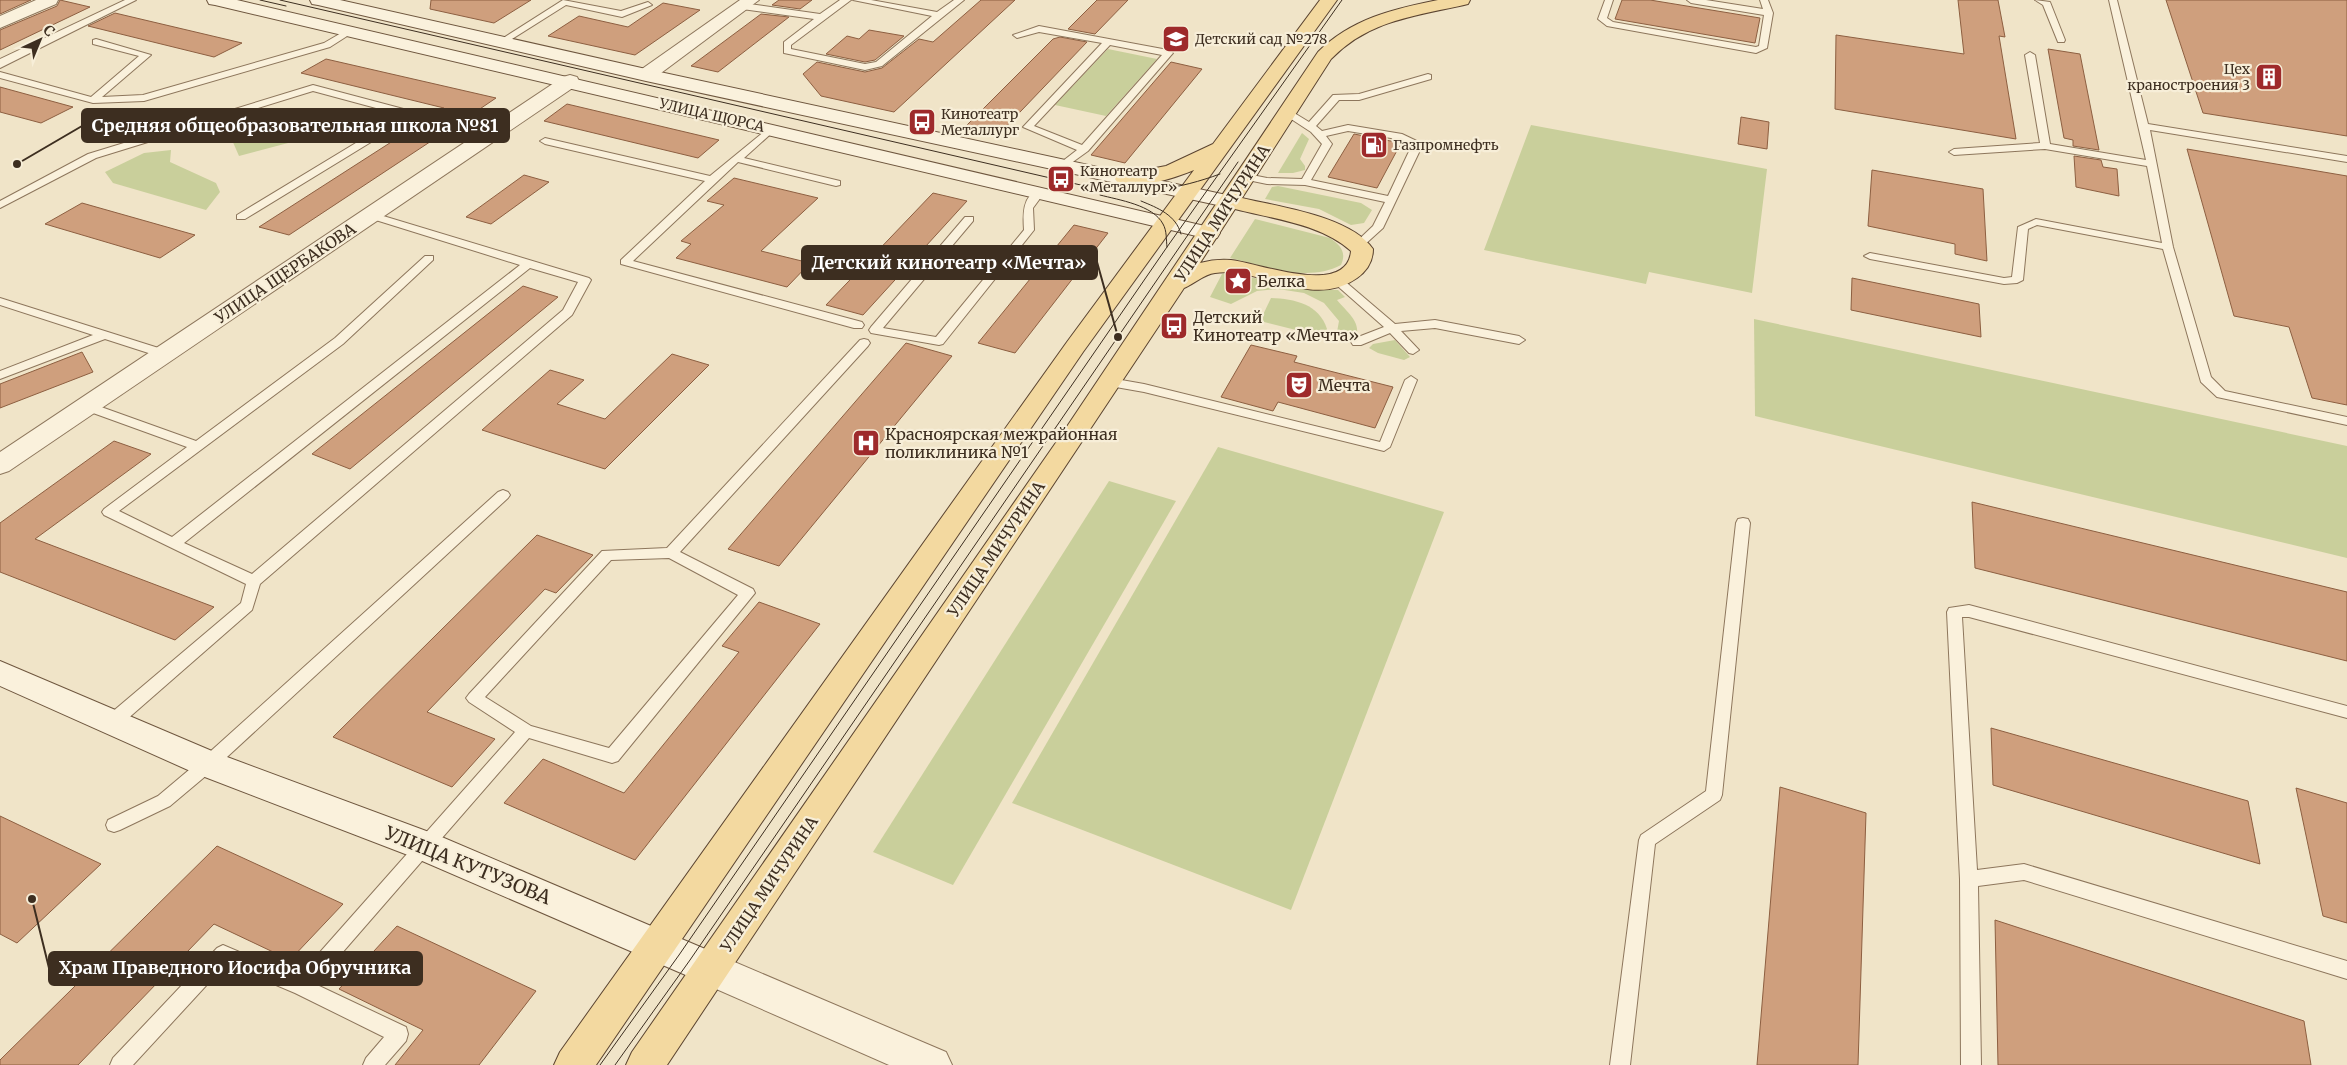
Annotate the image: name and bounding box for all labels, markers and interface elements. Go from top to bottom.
north arrow [15,15,65,65]
text: С [39,21,59,40]
school or university icon: Детский сад №278 [1161,24,1191,54]
place label: Детский сад №278 [1195,30,1327,48]
place label: Цех краностроения 3 [2127,60,2251,94]
building icon: Цех краностроения 3 [2254,62,2284,92]
street label: УЛИЦА ЩОРСА [657,94,766,136]
place label: Кинотеатр Металлург [941,105,1019,139]
bus stop icon: Кинотеатр Металлург [907,107,937,137]
callout: Средняя общеобразовательная школа №81 [82,109,509,142]
text: Средняя общеобразовательная школа №81 [92,114,498,137]
fuel station icon: Газпромнефть [1359,130,1389,160]
place label: Газпромнефть [1393,136,1499,154]
street label: УЛИЦА МИЧУРИНА [1170,140,1274,286]
place label: Кинотеатр «Металлург» [1080,162,1177,196]
bus stop icon: Кинотеатр «Металлург» [1046,164,1076,194]
street label: УЛИЦА ЩЕРБАКОВА [210,218,360,328]
callout: Детский кинотеатр «Мечта» [802,246,1097,279]
text: Детский кинотеатр «Мечта» [811,251,1087,274]
place icon: Белка [1223,266,1253,296]
place label: Белка [1257,271,1305,291]
place label: Детский Кинотеатр «Мечта» [1193,307,1359,345]
bus stop icon: Детский Кинотеатр «Мечта» [1159,311,1189,341]
theatre icon: Мечта [1284,370,1314,400]
place label: Мечта [1318,375,1371,395]
place label: Красноярская межрайонная поликлиника №1 [885,424,1118,462]
hospital icon: Красноярская межрайонная поликлиника №1 [851,428,881,458]
street label: УЛИЦА МИЧУРИНА [942,477,1049,622]
street label: УЛИЦА МИЧУРИНА [715,812,822,957]
street label: УЛИЦА КУТУЗОВА [380,820,555,910]
callout: Храм Праведного Иосифа Обручника [49,952,422,985]
text: Храм Праведного Иосифа Обручника [59,956,411,979]

